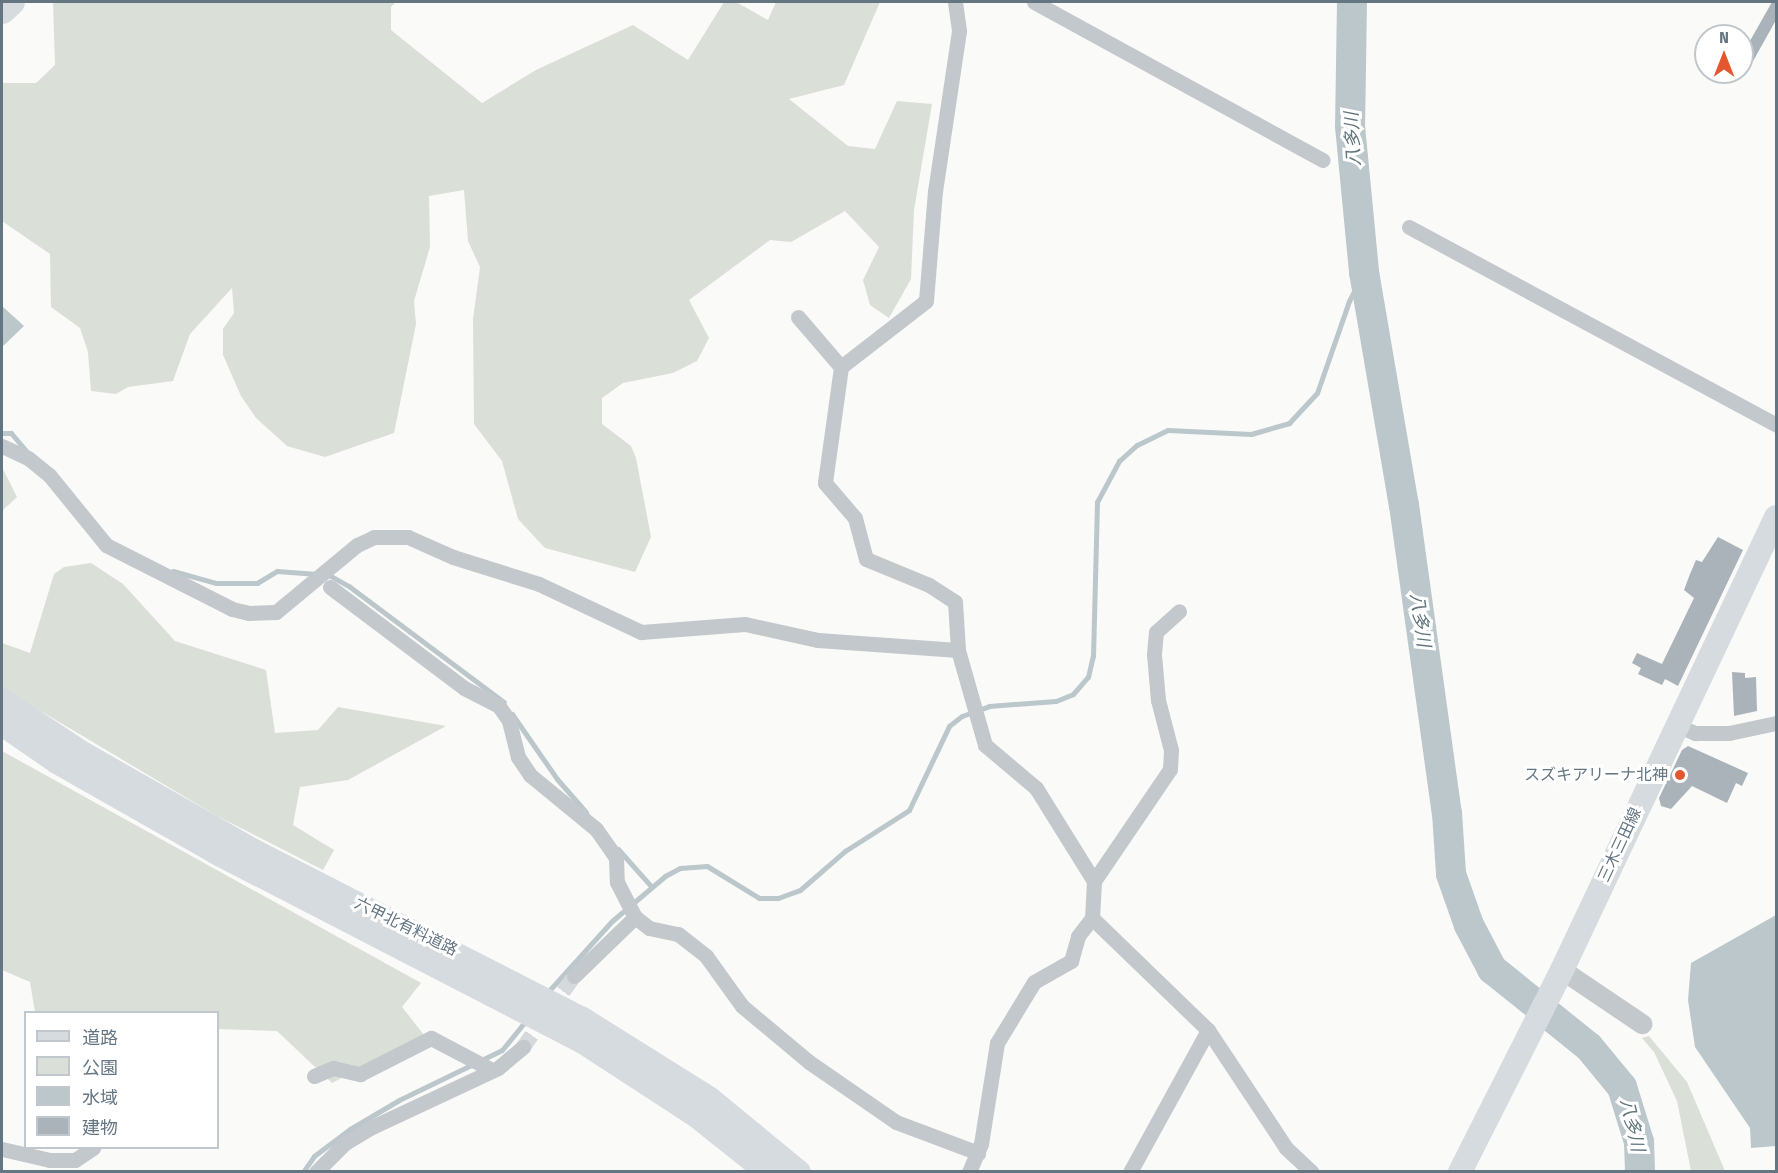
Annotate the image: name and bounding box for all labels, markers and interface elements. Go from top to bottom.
north arrow [1694,24,1754,84]
text: N [1719,28,1729,47]
water label: 八多川 [1341,111,1365,167]
water label: 八多川 [1406,592,1434,648]
place label: スズキアリーナ北神 [1524,765,1668,785]
marker: スズキアリーナ北神 [1673,768,1687,782]
street label: 三木三田線 [1594,805,1646,885]
street label: 六甲北有料道路 [351,894,461,960]
legend [24,1011,219,1149]
text: 道路 [82,1027,118,1049]
text: 公園 [82,1057,118,1079]
text: 水域 [82,1087,118,1109]
water label: 八多川 [1615,1096,1649,1154]
text: 建物 [82,1117,118,1139]

